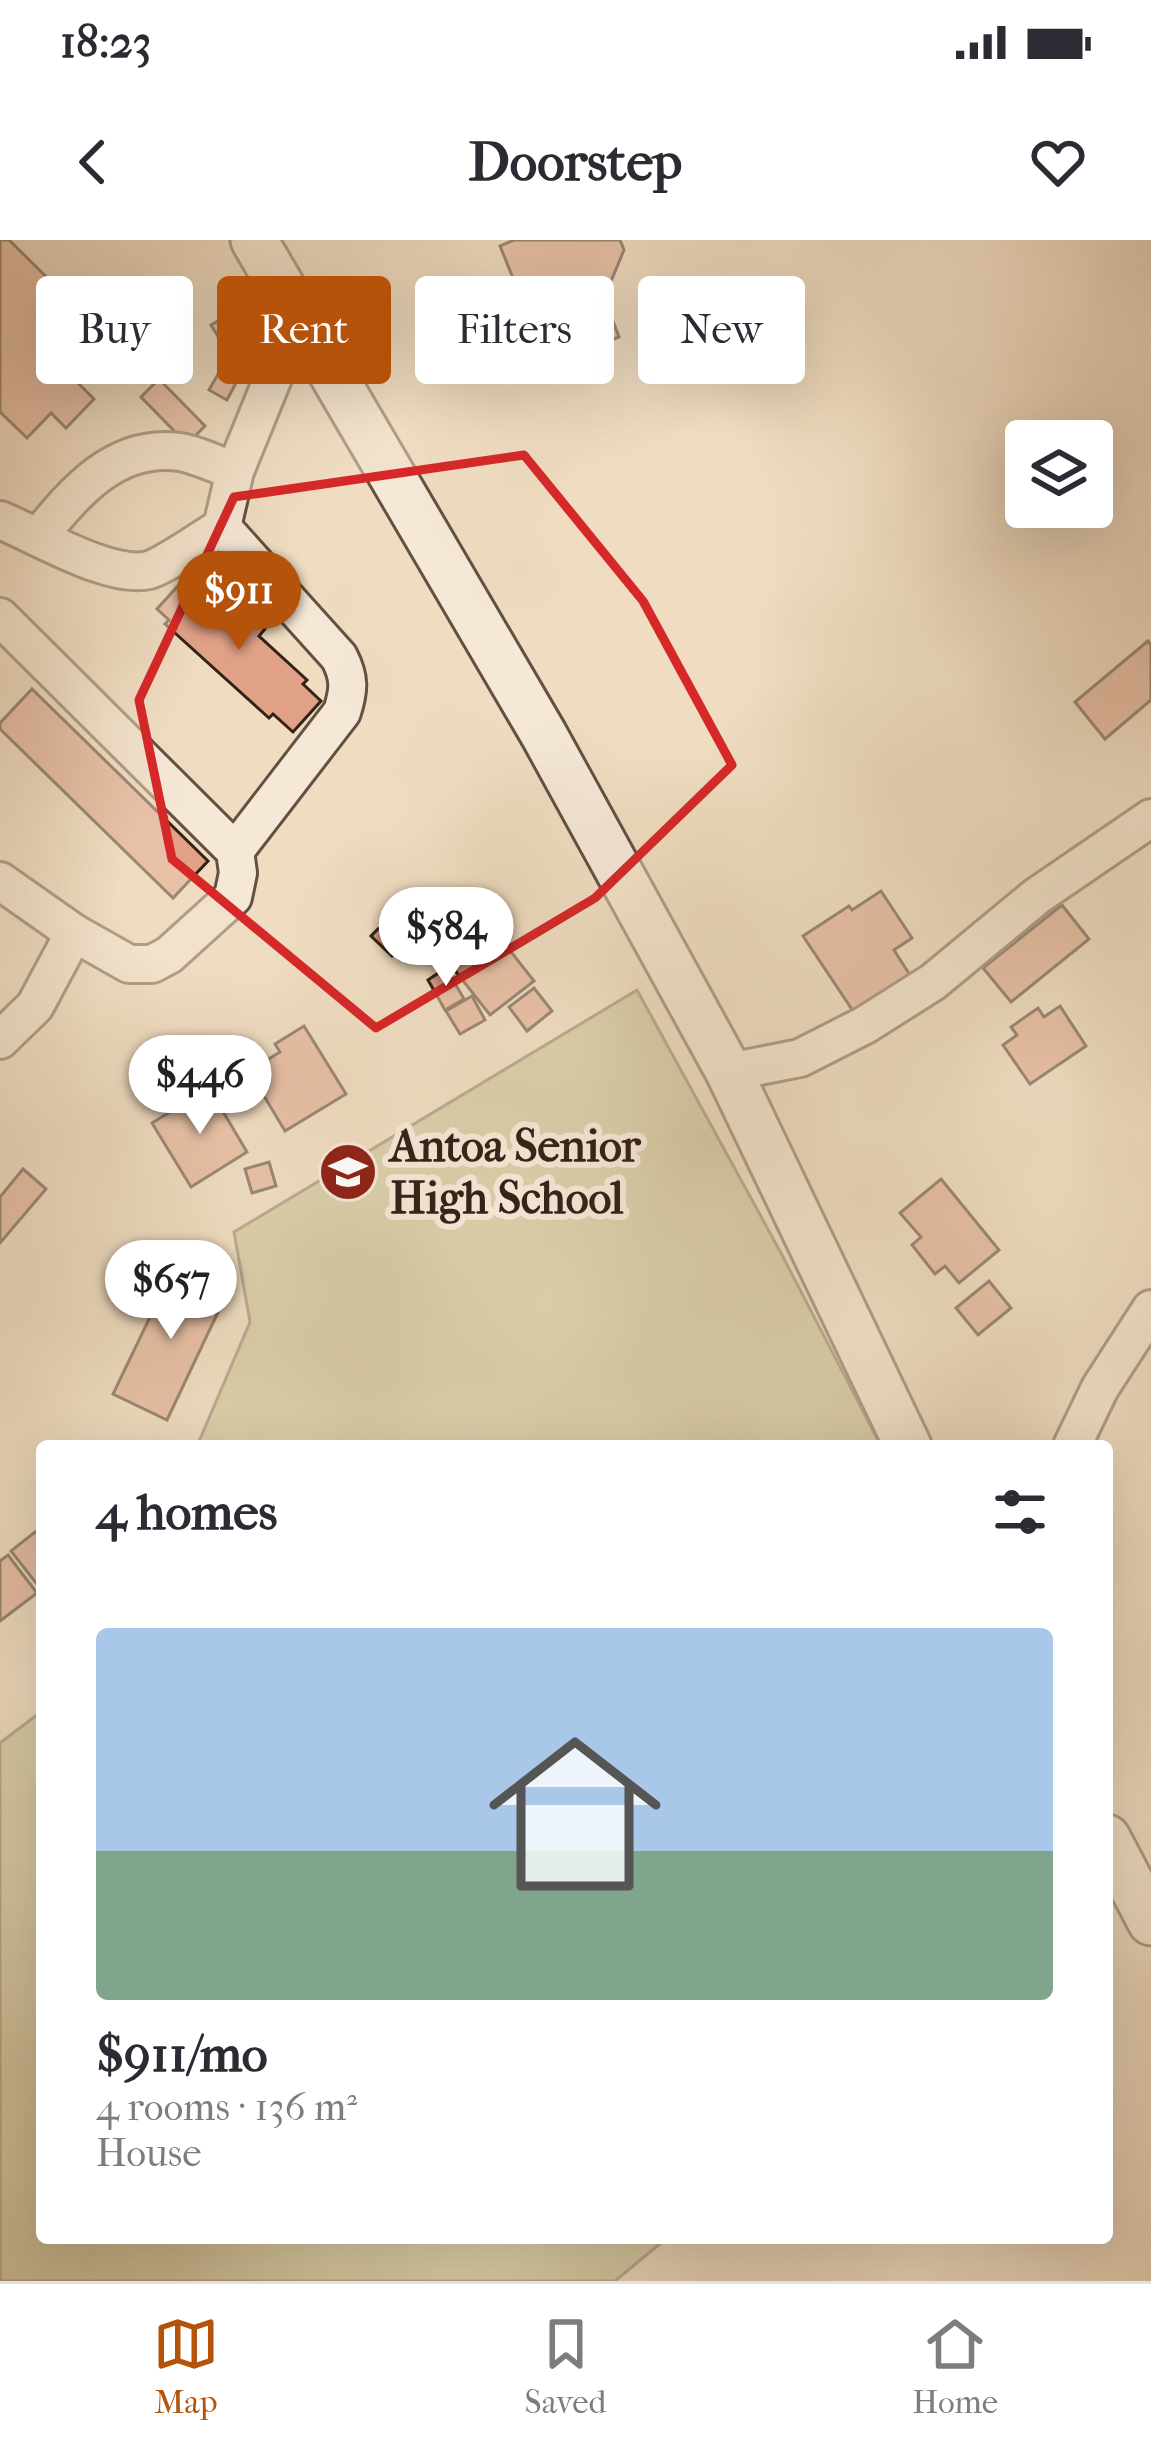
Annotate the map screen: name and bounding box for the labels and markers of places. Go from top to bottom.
pin: $911 [168,551,310,653]
pin: $584 [375,887,517,989]
pin: $446 [129,1035,271,1137]
place label: Antoa Senior High School [387,1120,641,1225]
school or university icon: Antoa Senior High School [317,1141,379,1203]
pin: $657 [100,1240,242,1342]

